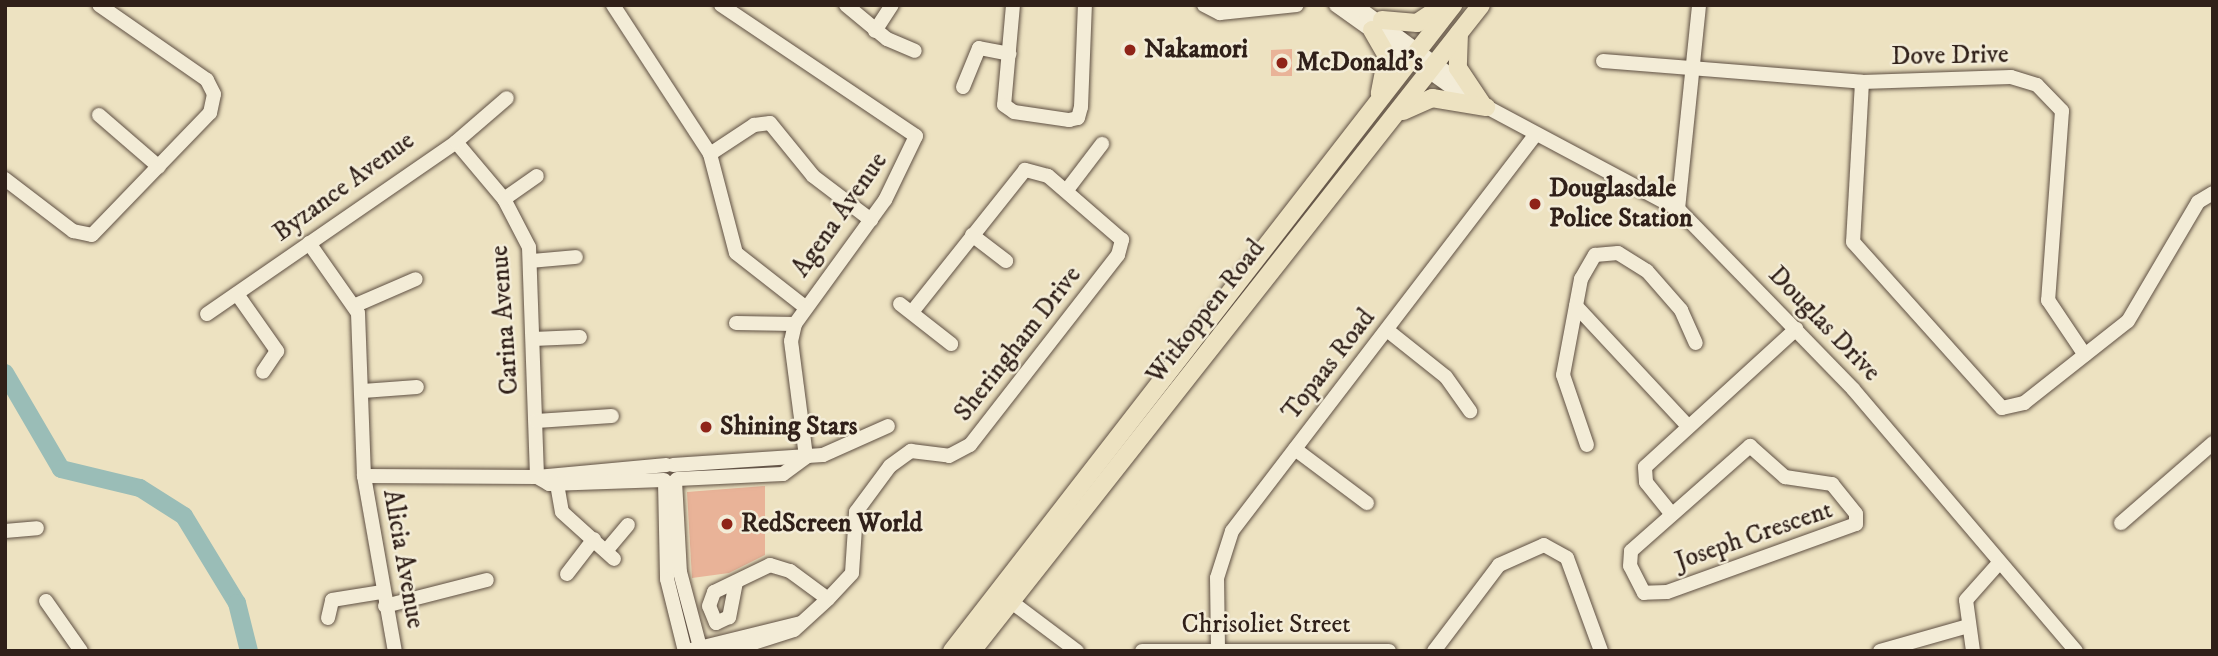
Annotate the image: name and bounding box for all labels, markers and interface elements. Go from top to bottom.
place label: Nakamori [1144,34,1248,66]
street label: Dove Drive [1891,39,2009,73]
marker: Nakamori [1122,42,1138,58]
place label: McDonald's [1296,47,1423,79]
marker: McDonald's [1274,55,1290,71]
street label: Byzance Avenue [267,125,421,249]
street label: Agena Avenue [786,147,894,283]
place label: Douglasdale Police Station [1549,173,1692,234]
marker: Douglasdale Police Station [1527,196,1543,212]
street label: Witkoppen Road [1140,234,1272,390]
street label: Carina Avenue [484,244,526,396]
street label: Sheringham Drive [948,260,1088,428]
street label: Douglas Drive [1761,260,1887,388]
street label: Topaas Road [1276,303,1382,427]
place label: Shining Stars [720,411,857,443]
marker: Shining Stars [698,419,714,435]
street label: Alicia Avenue [375,487,431,631]
street label: Joseph Crescent [1671,495,1837,577]
place label: RedScreen World [741,508,923,540]
marker: RedScreen World [719,516,735,532]
street label: Chrisoliet Street [1181,609,1351,641]

